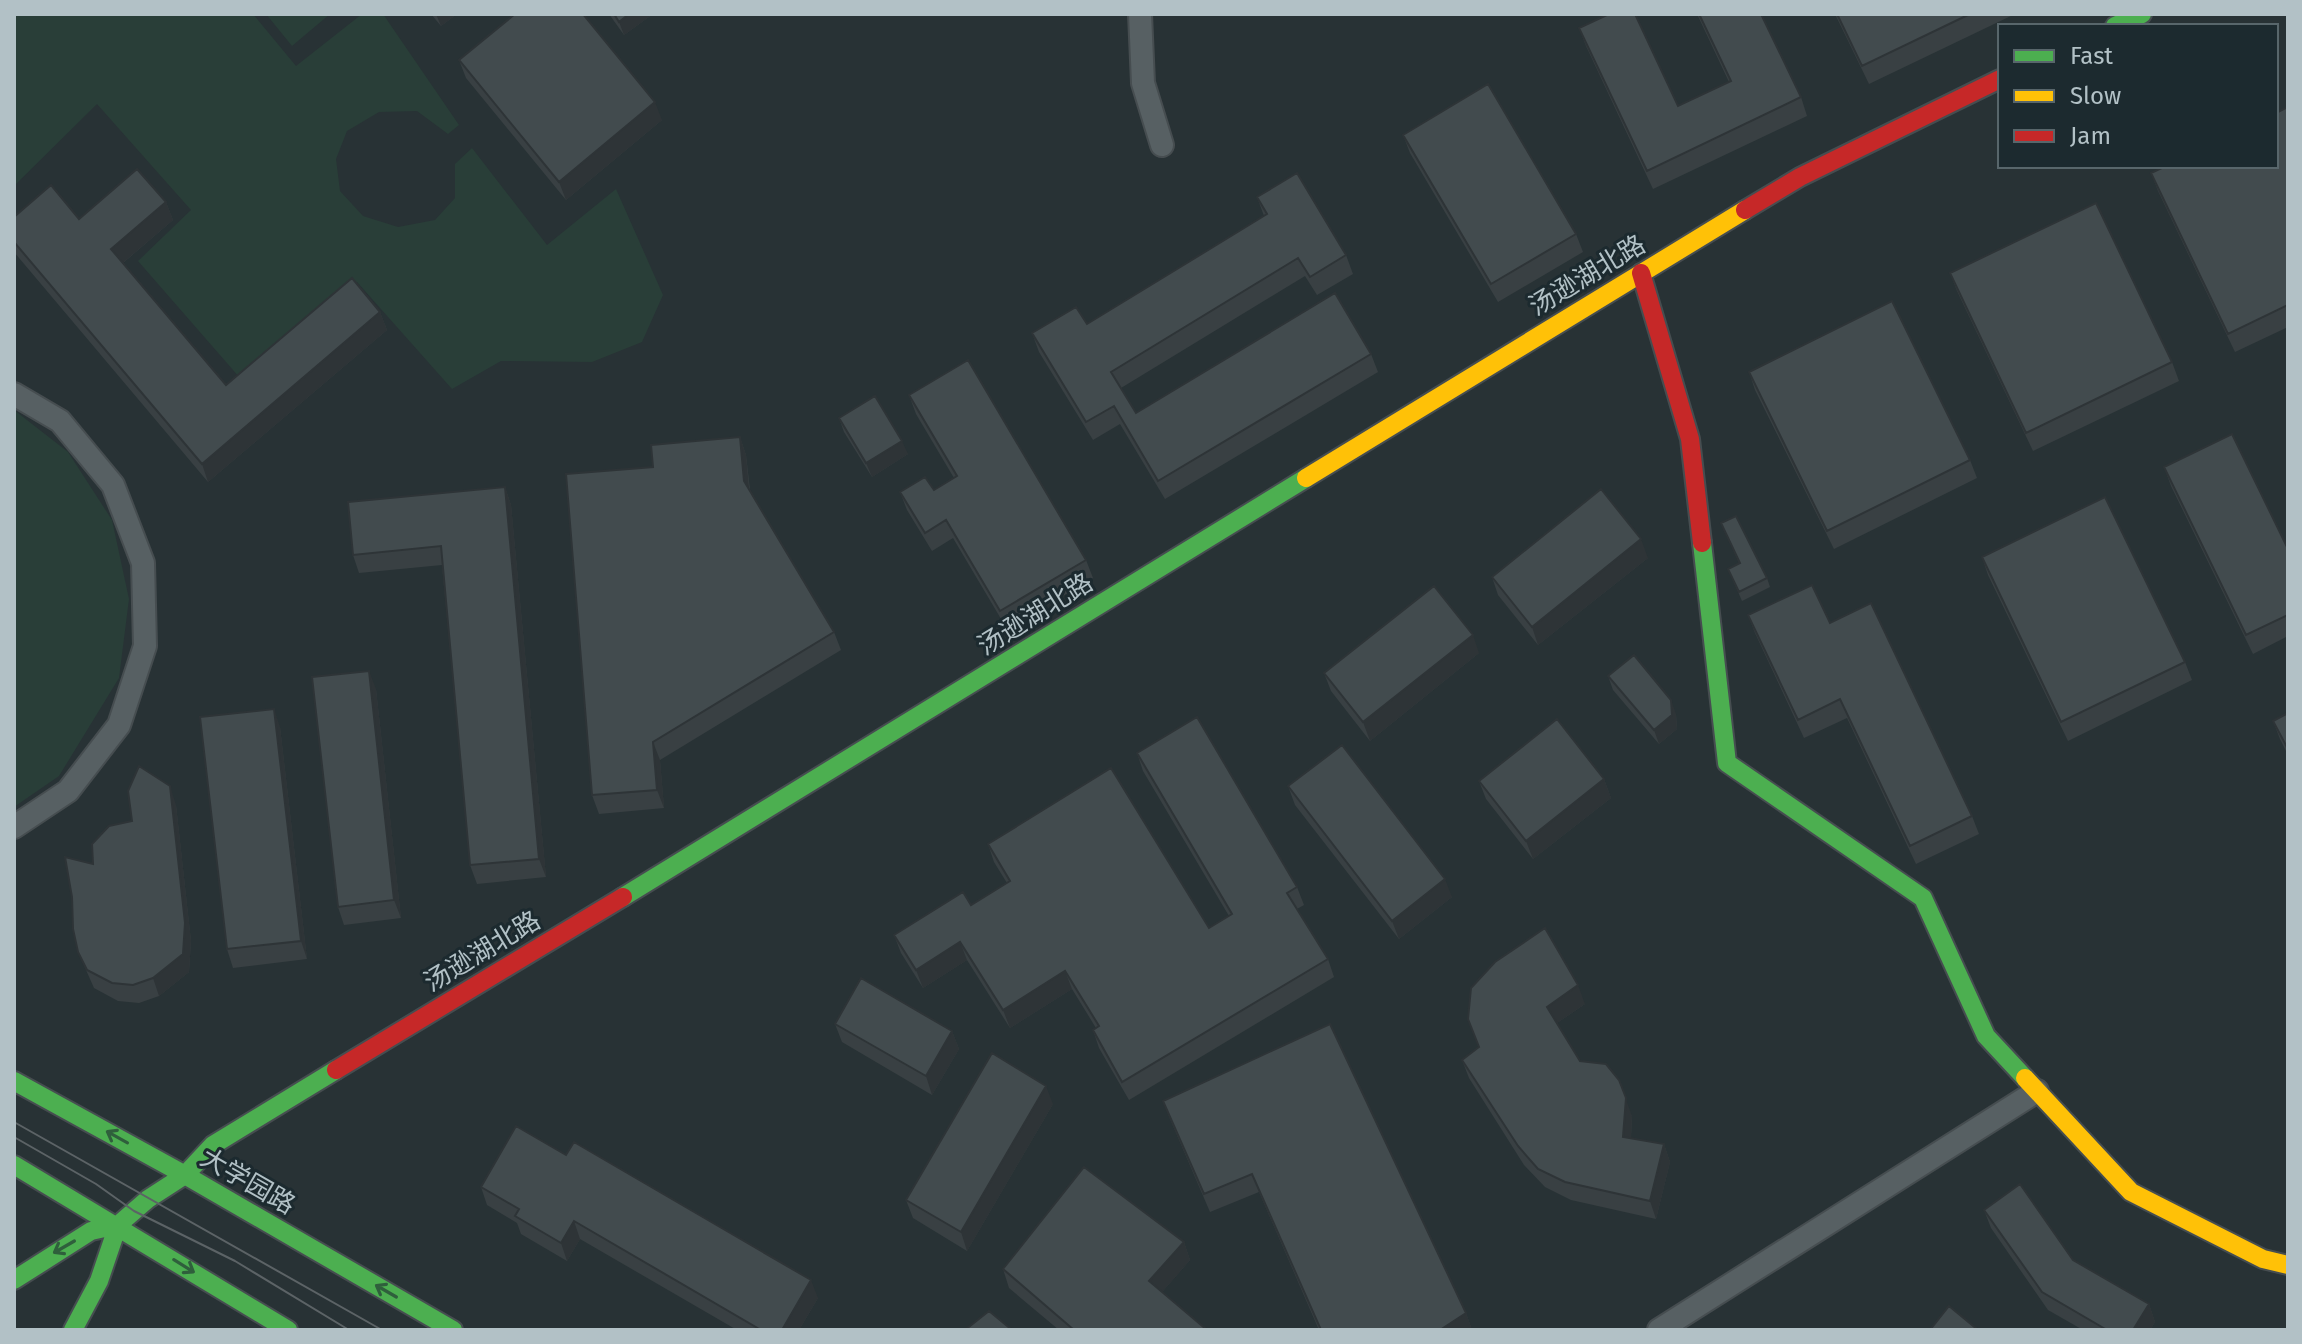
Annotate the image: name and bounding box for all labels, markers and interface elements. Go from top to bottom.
legend [1998,24,2278,168]
text: Fast [2070,42,2113,70]
text: Slow [2070,82,2121,110]
text: Jam [2070,122,2111,150]
street label: 汤逊湖北路 [1524,229,1651,322]
street label: 汤逊湖北路 [972,567,1099,662]
street label: 汤逊湖北路 [419,905,546,998]
one-way arrow [105,1129,129,1145]
street label: 大学园路 [195,1142,301,1221]
one-way arrow [52,1240,76,1255]
one-way arrow [172,1259,195,1275]
one-way arrow [375,1283,398,1299]

